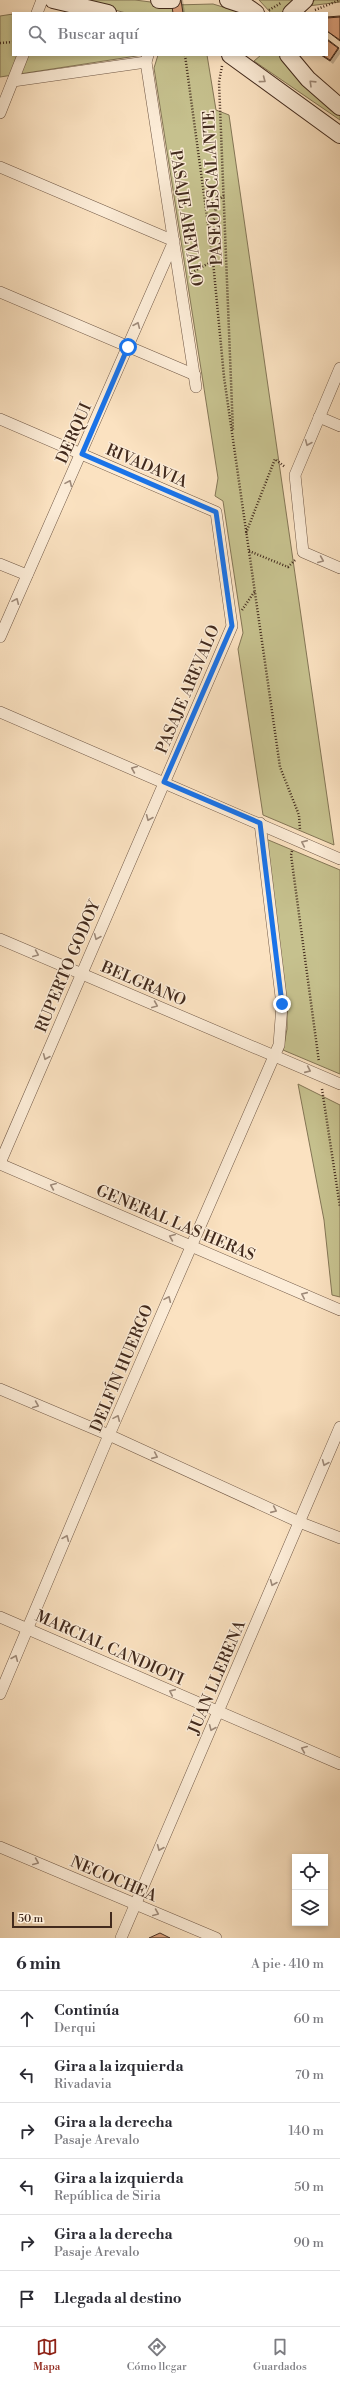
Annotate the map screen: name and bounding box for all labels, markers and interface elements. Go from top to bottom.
search box [12,12,328,56]
icon: search [26,23,48,45]
text: Buscar aquí [58,25,139,44]
one-way arrow [259,75,266,82]
one-way arrow [309,80,317,88]
street label: PASEO ESCALANTE [199,110,227,266]
street label: PASAJE AREVALO [165,148,207,288]
one-way arrow [133,322,141,329]
route start [119,338,137,356]
street label: DERQUI [52,400,96,467]
one-way arrow [305,439,313,446]
street label: RIVADAVIA [103,440,191,493]
one-way arrow [64,479,72,487]
one-way arrow [318,556,325,564]
one-way arrow [11,598,19,605]
street label: PASAJE AREVALO [152,622,224,757]
one-way arrow [130,766,138,774]
one-way arrow [146,814,154,821]
one-way arrow [301,840,309,848]
street label: RUPERTO GODOY [31,896,105,1035]
one-way arrow [94,934,102,941]
one-way arrow [31,949,39,957]
street label: BELGRANO [97,957,189,1011]
route end [273,995,291,1013]
one-way arrow [151,1000,159,1008]
one-way arrow [43,1052,51,1060]
one-way arrow [303,1065,311,1073]
street label: GENERAL LAS HERAS [93,1180,258,1266]
one-way arrow [49,1183,56,1191]
one-way arrow [169,1234,177,1242]
one-way arrow [301,1291,308,1299]
one-way arrow [164,1296,172,1303]
street label: DELFÍN HUERGO [84,1301,158,1435]
one-way arrow [32,1400,39,1408]
one-way arrow [112,1415,120,1422]
one-way arrow [151,1451,159,1459]
one-way arrow [321,1460,329,1467]
one-way arrow [269,1505,277,1513]
one-way arrow [61,1535,69,1543]
one-way arrow [270,1579,278,1586]
street label: MARCIAL CANDIOTI [32,1606,187,1690]
street label: JUAN LLERENA [184,1616,250,1738]
one-way arrow [11,1654,19,1661]
one-way arrow [168,1689,176,1697]
one-way arrow [208,1725,216,1732]
one-way arrow [301,1745,308,1753]
one-way arrow [157,1843,165,1851]
street label: NECOCHEA [67,1852,161,1907]
map controls [292,1854,328,1926]
button: locate [292,1854,328,1890]
one-way arrow [31,1857,39,1865]
button: layers [292,1890,328,1926]
one-way arrow [152,1908,159,1916]
scale bar [12,1910,112,1929]
text: 50 m [18,1912,43,1926]
text: 6 min [16,1953,61,1975]
text: A pie · 410 m [251,1956,324,1972]
text: Continúa [54,2001,119,2020]
icon: ahead [16,2008,38,2030]
text: 60 m [293,2011,324,2027]
text: Derqui [54,2020,96,2036]
text: Gira a la izquierda [54,2057,184,2076]
icon: left [16,2064,38,2086]
text: 70 m [295,2067,324,2083]
text: Rivadavia [54,2076,111,2092]
text: Gira a la derecha [54,2113,173,2132]
icon: right [16,2120,38,2142]
text: 140 m [288,2123,324,2139]
text: Pasaje Arevalo [54,2132,140,2148]
text: Gira a la izquierda [54,2169,184,2188]
icon: left [16,2176,38,2198]
text: 50 m [294,2179,324,2195]
text: República de Siria [54,2188,161,2204]
text: Gira a la derecha [54,2225,173,2244]
icon: right [16,2232,38,2254]
text: 90 m [293,2235,324,2251]
text: Pasaje Arevalo [54,2244,140,2260]
icon: arrive [16,2288,38,2310]
text: Llegada al destino [54,2289,182,2308]
tab: Mapa [33,2336,60,2374]
tab: Cómo llegar [127,2336,187,2374]
tab: Guardados [253,2336,307,2374]

